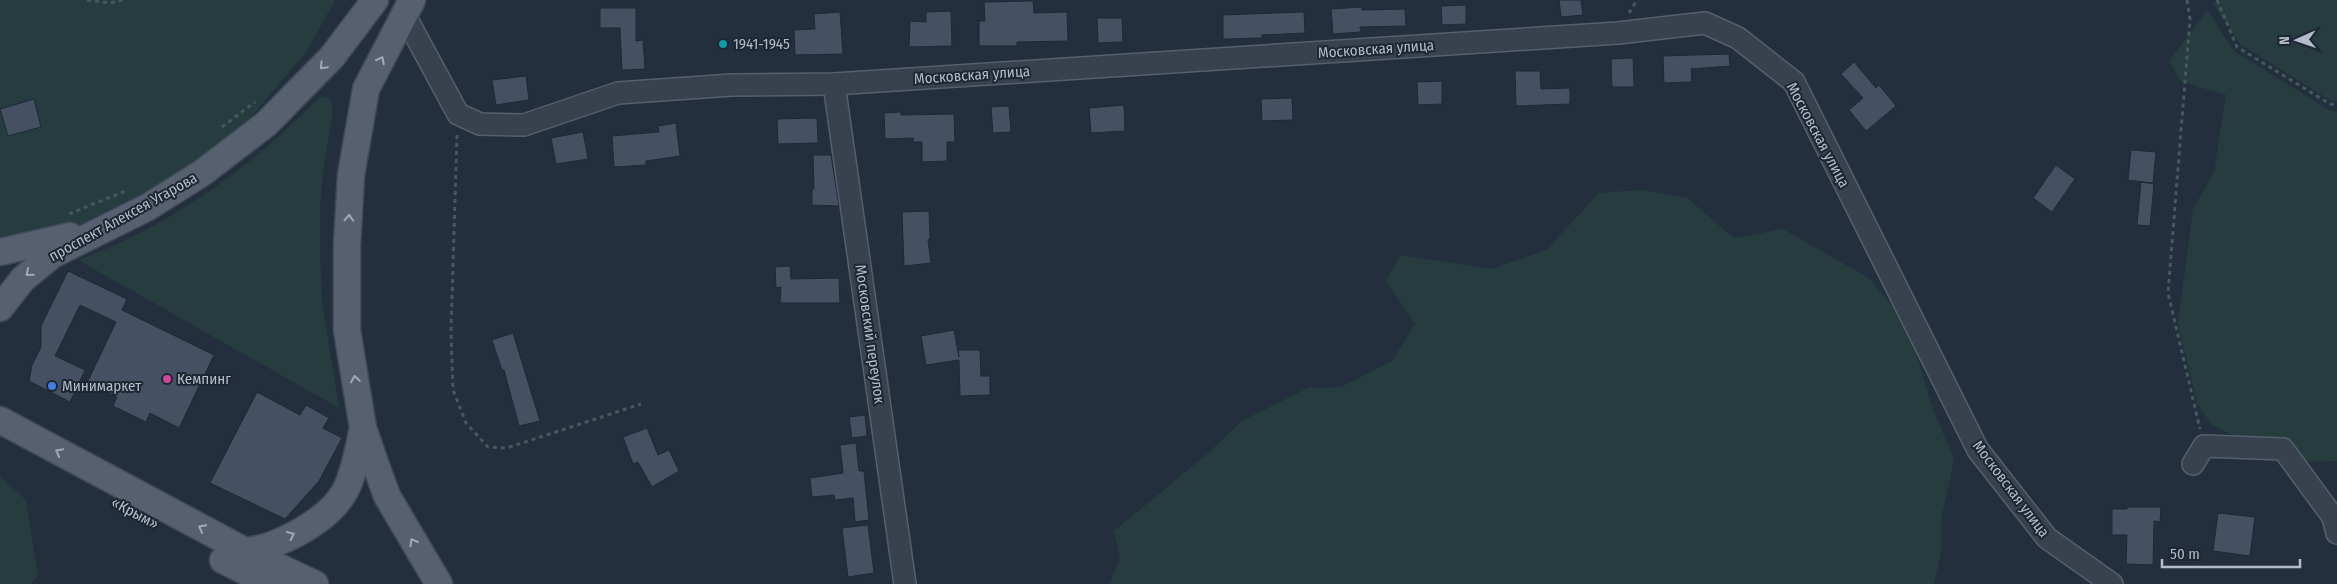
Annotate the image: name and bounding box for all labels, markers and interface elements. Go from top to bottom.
north arrow [2272,15,2322,65]
place label: 1941-1945 [733,35,790,53]
street label: Московская улица [1317,36,1435,62]
text: N [2276,36,2293,45]
marker: 1941-1945 [717,38,729,50]
one-way arrow [375,56,385,65]
one-way arrow [320,60,329,69]
street label: Московская улица [913,62,1031,88]
street label: Московская улица [1783,79,1853,191]
street label: проспект Алексея Угарова [46,169,200,265]
one-way arrow [343,213,354,221]
street label: Московский переулок [851,263,889,405]
one-way arrow [26,268,35,276]
place label: Кемпинг [177,370,231,388]
marker: Кемпинг [161,373,173,385]
one-way arrow [351,375,361,384]
place label: Минимаркет [62,377,142,395]
marker: Минимаркет [46,380,58,392]
street label: Московская улица [1969,437,2053,541]
one-way arrow [55,448,64,458]
street label: «Крым» [108,493,162,533]
one-way arrow [199,525,208,535]
one-way arrow [286,531,295,541]
scale bar [2162,536,2300,568]
one-way arrow [410,539,420,548]
text: 50 m [2170,545,2200,563]

